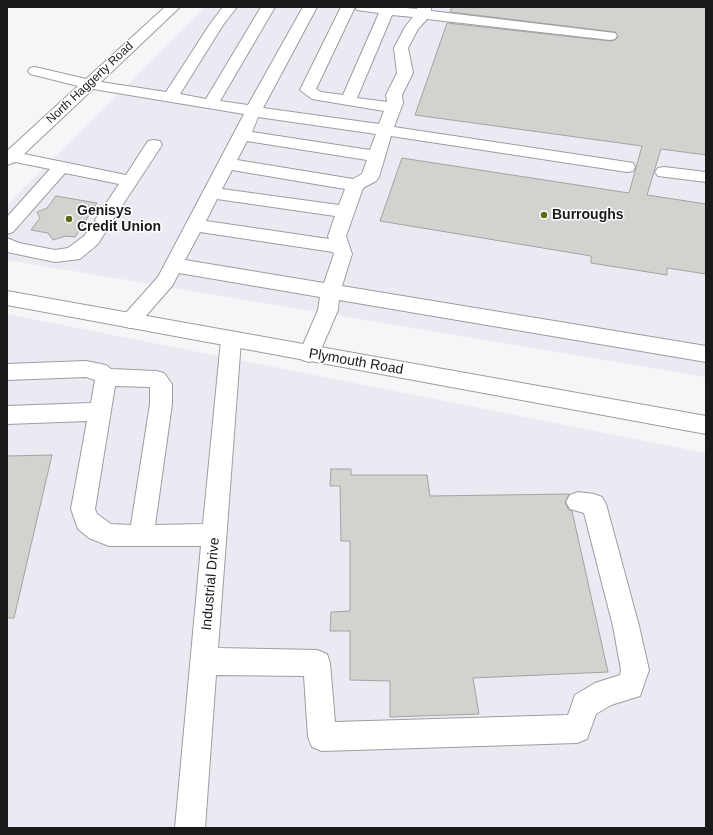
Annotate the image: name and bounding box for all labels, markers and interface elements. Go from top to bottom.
street label: North Haggerty Road [44,39,136,127]
place label: Genisys Credit Union [77,203,161,236]
place label: Burroughs [552,207,624,223]
marker: Burroughs [539,210,549,220]
marker: Genisys Credit Union [64,214,74,224]
street label: Plymouth Road [307,345,405,379]
street label: Industrial Drive [199,537,223,631]

